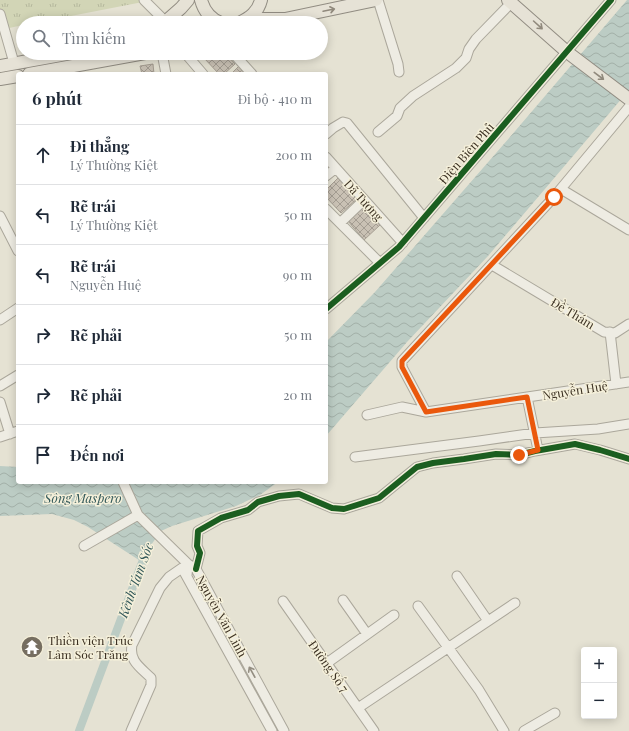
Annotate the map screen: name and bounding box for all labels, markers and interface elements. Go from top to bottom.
one-way arrow [322,5,335,13]
search box [16,16,328,60]
one-way arrow [533,21,543,30]
icon: search [30,27,52,49]
text: Tìm kiếm [62,28,126,48]
one-way arrow [594,72,605,81]
text: 6 phút [32,87,82,109]
text: Đi bộ · 410 m [238,90,312,107]
street label: Điện Biên Phủ [435,119,497,187]
text: Đi thẳng [70,136,129,156]
icon: ahead [32,144,54,166]
text: 200 m [275,146,312,163]
text: Lý Thường Kiệt [70,156,158,173]
street label: Dã Tượng [341,176,387,225]
route start [545,188,563,206]
text: Rẽ trái [70,196,116,216]
icon: left [32,204,54,226]
text: 50 m [284,206,312,223]
text: Lý Thường Kiệt [70,216,158,233]
text: Rẽ trái [70,256,116,276]
icon: left [32,264,54,286]
text: 90 m [283,266,312,283]
text: Nguyễn Huệ [70,276,141,293]
street label: Đề Thám [548,294,598,333]
icon: right [32,324,54,346]
text: Rẽ phải [70,325,122,345]
text: 50 m [284,326,312,343]
street label: Nguyễn Huệ [541,377,609,403]
icon: right [32,384,54,406]
text: Rẽ phải [70,385,122,405]
text: 20 m [283,386,312,403]
icon: arrive [32,444,54,466]
text: Đến nơi [70,445,124,465]
route end [510,446,528,464]
water label: Sông Maspero [43,489,122,506]
water label: Kênh Tam Sóc [113,540,157,621]
street label: Nguyễn Văn Linh [193,572,251,660]
place label: Thiền viện Trúc Lâm Sóc Trăng [48,632,133,662]
temple icon: Thiền viện Trúc Lâm Sóc Trăng [19,634,45,660]
street label: Đường Số 7 [305,637,353,695]
map controls [581,647,617,719]
button: + [581,647,617,683]
one-way arrow [248,666,256,678]
button: − [581,683,617,719]

